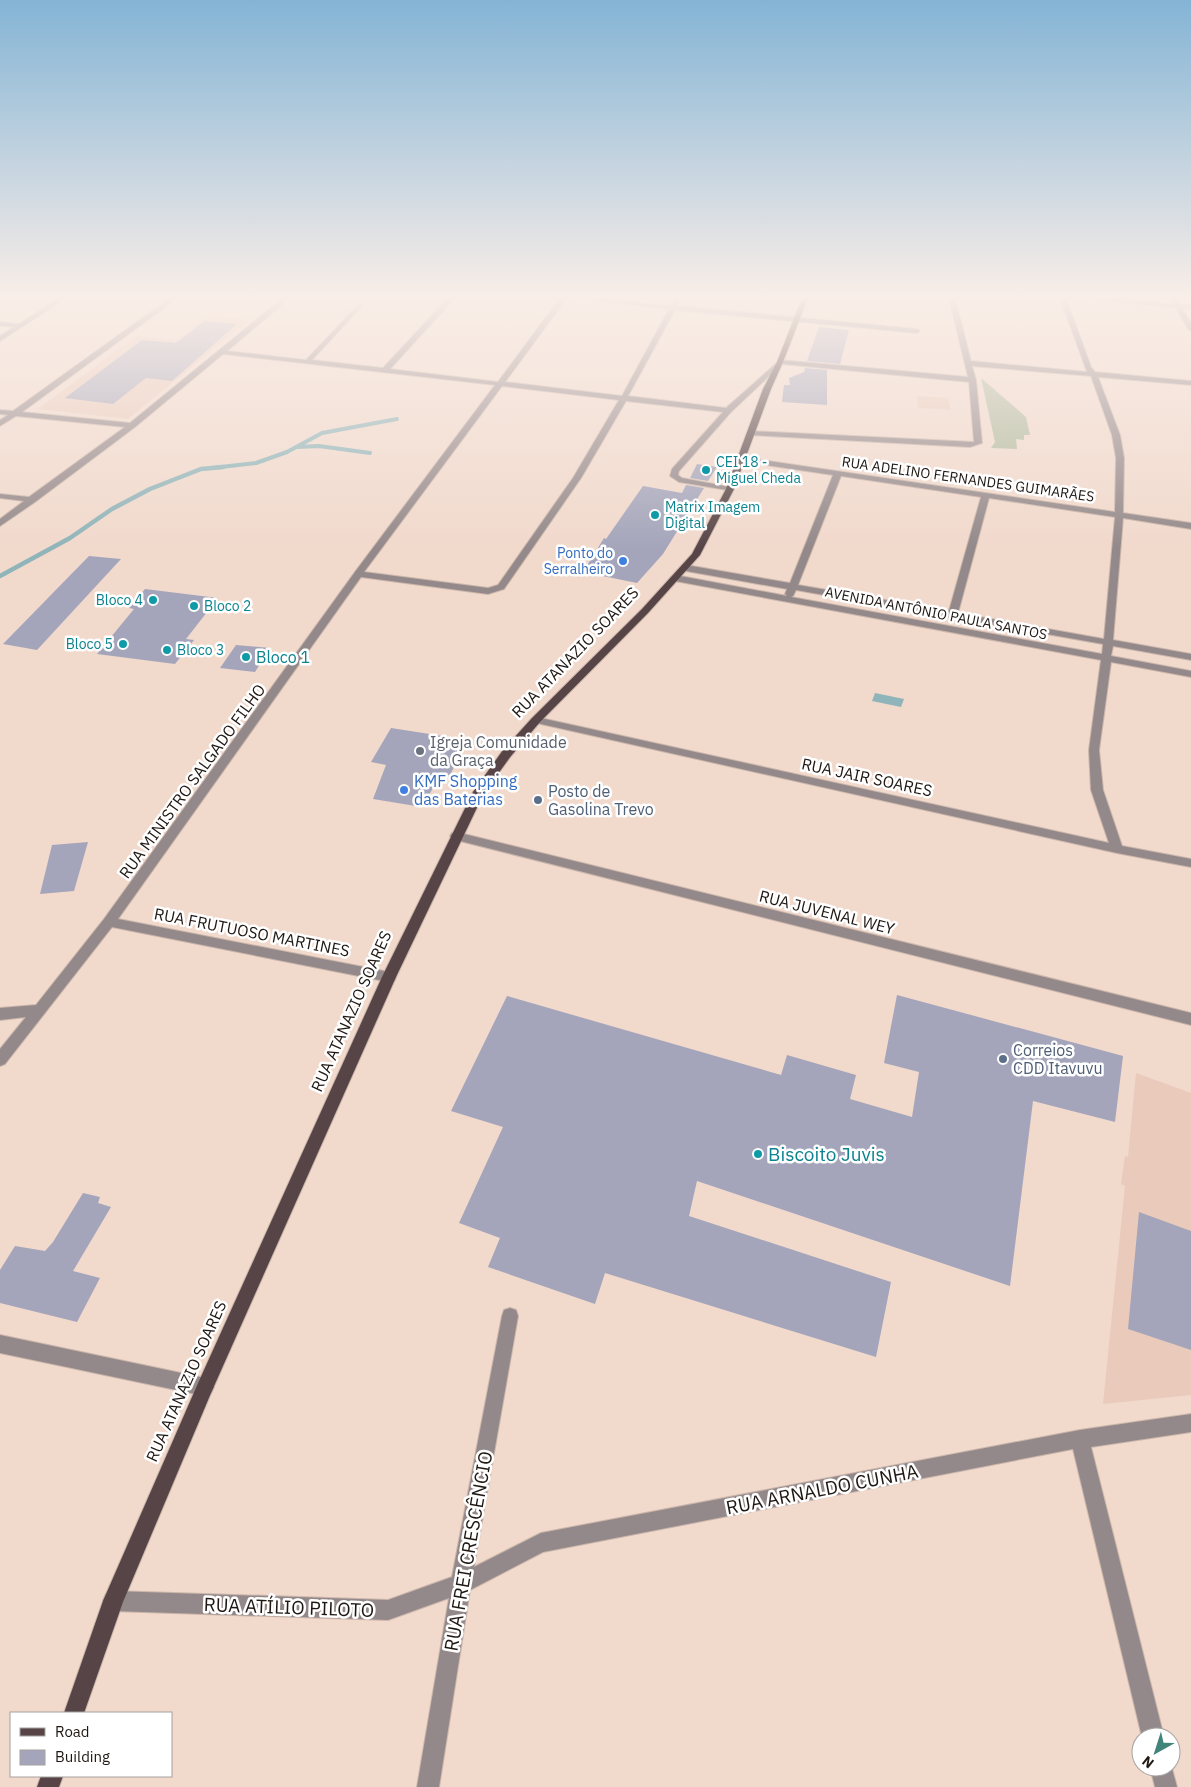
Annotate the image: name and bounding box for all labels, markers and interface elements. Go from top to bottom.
street label: RUA ADELINO FERNANDES GUIMARÃES [841,452,1095,506]
place label: CEI 18 - Miguel Cheda [716,453,801,487]
marker: CEI 18 - Miguel Cheda [700,464,712,476]
place label: Matrix Imagem Digital [665,498,760,532]
marker: Matrix Imagem Digital [649,509,661,521]
place label: Ponto do Serralheiro [544,544,613,578]
marker: Ponto do Serralheiro [617,555,629,567]
street label: RUA ATANAZIO SOARES [507,582,643,722]
street label: AVENIDA ANTÔNIO PAULA SANTOS [823,582,1049,643]
place label: Bloco 4 [96,591,143,609]
marker: Bloco 4 [147,594,159,606]
place label: Bloco 2 [204,597,251,615]
marker: Bloco 2 [188,600,200,612]
place label: Bloco 5 [66,635,113,653]
marker: Bloco 5 [117,638,129,650]
place label: Bloco 3 [177,641,224,659]
marker: Bloco 3 [161,644,173,656]
place label: Bloco 1 [256,647,310,667]
marker: Bloco 1 [240,651,252,663]
street label: RUA MINISTRO SALGADO FILHO [115,680,269,882]
place label: Igreja Comunidade da Graça [430,732,567,770]
marker: Igreja Comunidade da Graça [414,745,426,757]
street label: RUA JAIR SOARES [800,753,934,801]
place label: KMF Shopping das Baterias [414,771,518,809]
place label: Posto de Gasolina Trevo [548,781,654,819]
marker: KMF Shopping das Baterias [398,784,410,796]
marker: Posto de Gasolina Trevo [532,794,544,806]
street label: RUA JUVENAL WEY [757,885,897,939]
street label: RUA FRUTUOSO MARTINES [153,903,351,961]
street label: RUA ATANAZIO SOARES [306,927,396,1095]
place label: Correios CDD Itavuvu [1013,1040,1103,1078]
marker: Correios CDD Itavuvu [997,1053,1009,1065]
place label: Biscoito Juvis [768,1142,885,1166]
marker: Biscoito Juvis [752,1148,764,1160]
street label: RUA ATANAZIO SOARES [141,1297,231,1465]
street label: RUA FREI CRESCÊNCIO [439,1449,497,1653]
street label: RUA ARNALDO CUNHA [724,1459,920,1519]
street label: RUA ATÍLIO PILOTO [203,1592,375,1622]
legend [10,1712,172,1777]
text: Road [55,1722,90,1741]
north arrow [1131,1727,1181,1777]
text: Building [55,1747,110,1766]
text: N [1138,1752,1157,1772]

